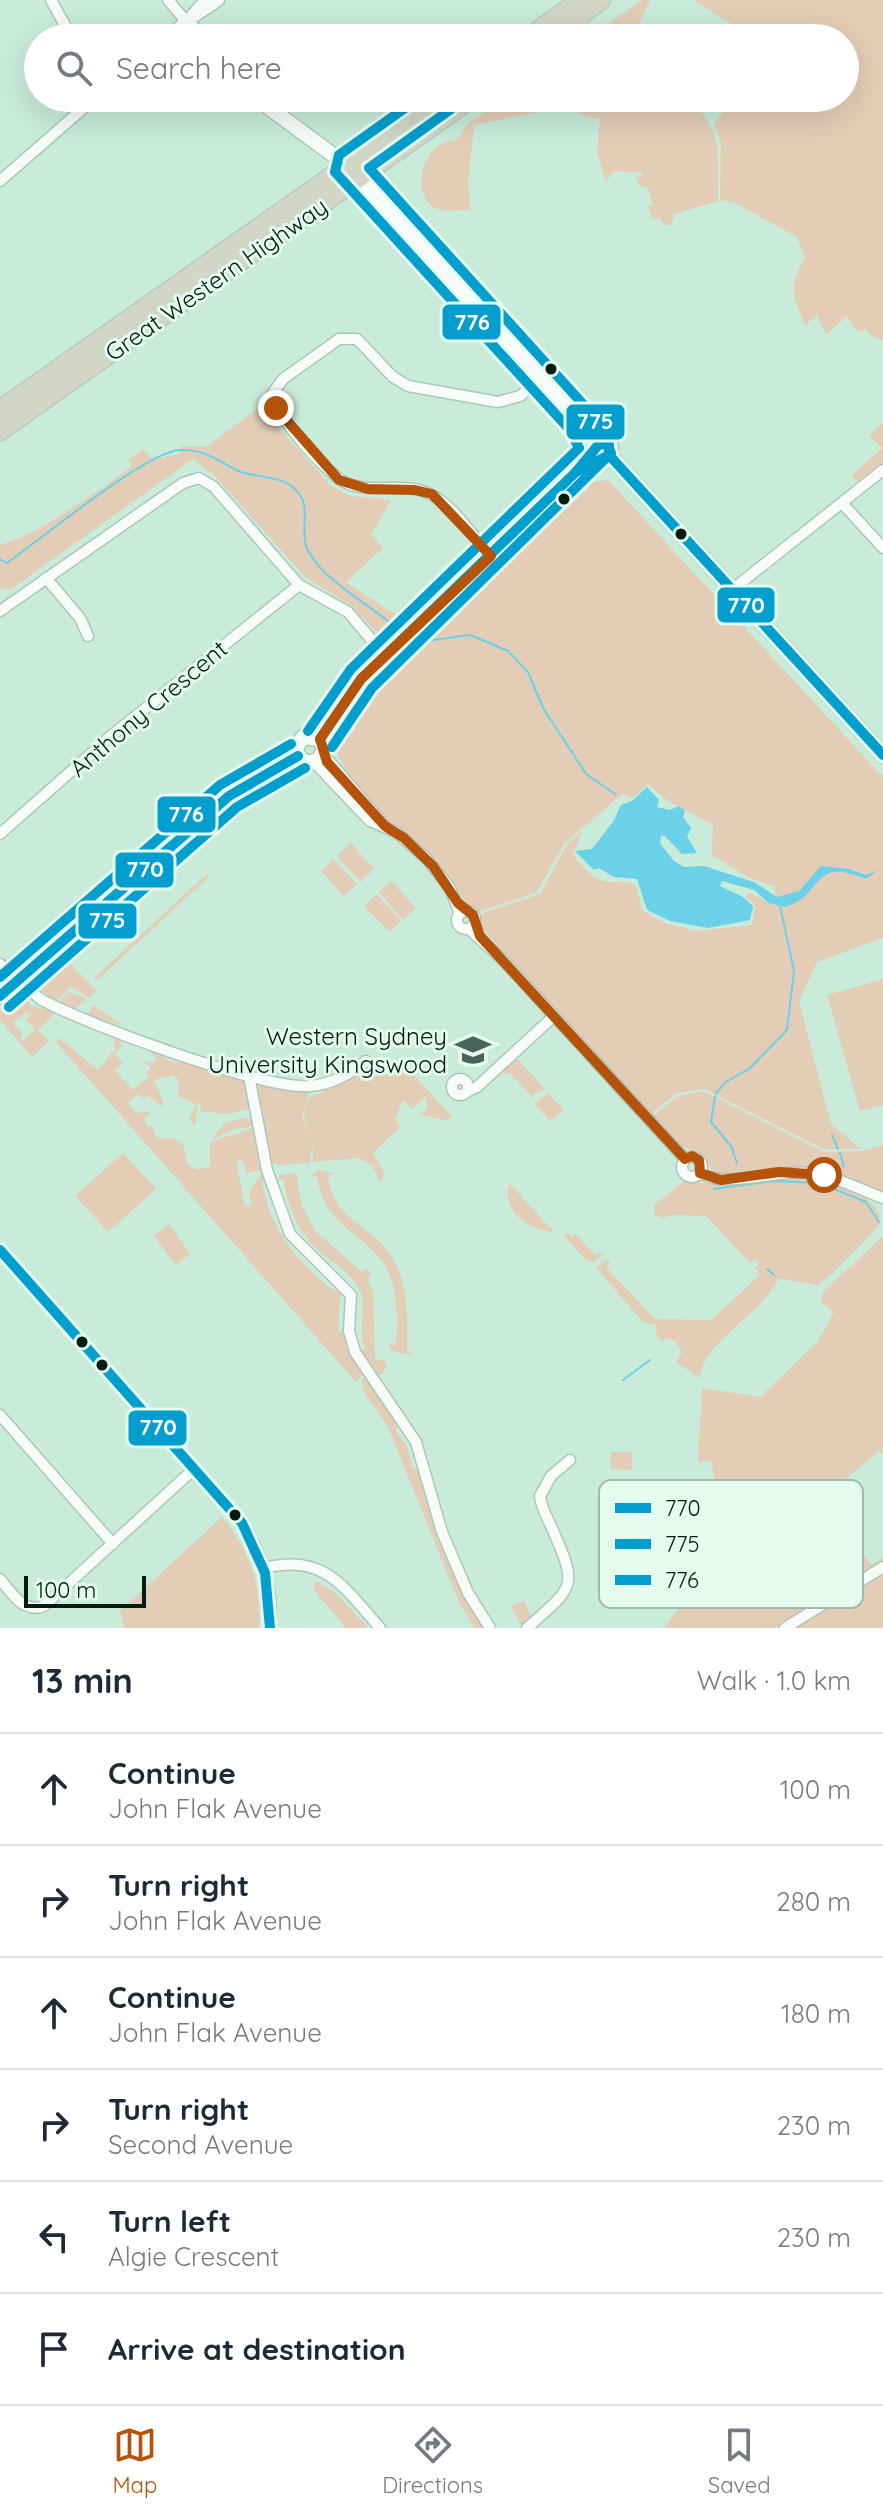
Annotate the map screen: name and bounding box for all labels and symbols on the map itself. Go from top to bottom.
street label: Great Western Highway [99,191,333,367]
line badge: 776 [441,303,502,341]
text: 776 [454,308,490,336]
unlabelled marker [543,361,559,377]
route end [258,390,294,426]
line badge: 775 [565,403,626,441]
text: 775 [577,407,613,435]
unlabelled marker [556,491,572,507]
unlabelled marker [673,526,689,542]
line badge: 770 [716,586,776,624]
text: 770 [727,591,765,619]
street label: Anthony Crescent [63,633,233,783]
line badge: 776 [156,795,217,834]
text: 776 [168,800,204,828]
line badge: 770 [114,851,175,889]
text: 770 [126,855,164,883]
line badge: 775 [77,902,138,940]
text: 775 [89,906,125,934]
place label: Western Sydney University Kingswood [208,1021,447,1079]
school or university icon: Western Sydney University Kingswood [454,1031,492,1069]
route start [806,1157,842,1193]
unlabelled marker [74,1334,90,1350]
unlabelled marker [94,1357,110,1373]
line badge: 770 [127,1409,188,1447]
text: 770 [139,1413,177,1441]
legend [599,1480,863,1608]
text: 770 [665,1494,701,1522]
unlabelled marker [227,1507,243,1523]
text: 775 [665,1530,700,1558]
text: 776 [665,1566,699,1594]
scale bar [24,1572,146,1608]

